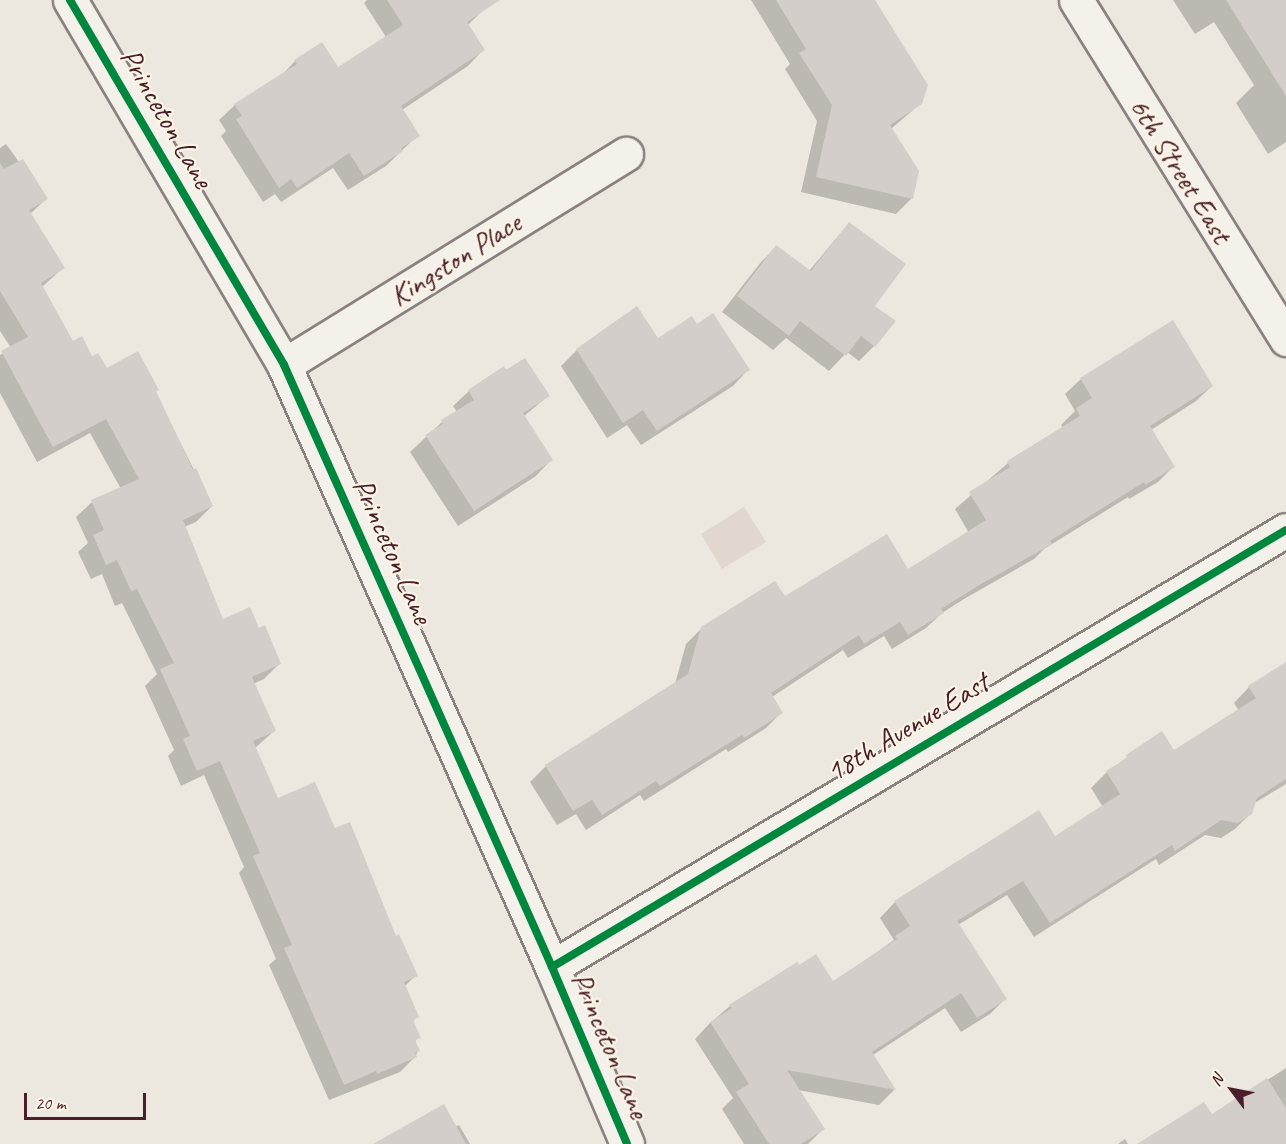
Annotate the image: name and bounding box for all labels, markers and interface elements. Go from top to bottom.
street label: Princeton Lane [113,42,221,194]
street label: 6th Street East [1122,90,1240,250]
street label: Kingston Place [382,204,528,314]
street label: Princeton Lane [345,473,441,629]
street label: 18th Avenue East [819,664,995,790]
street label: Princeton Lane [564,966,658,1124]
north arrow [1202,1060,1262,1120]
text: N [1206,1071,1228,1090]
scale bar [27,1081,148,1119]
text: 20 m [35,1092,66,1114]

